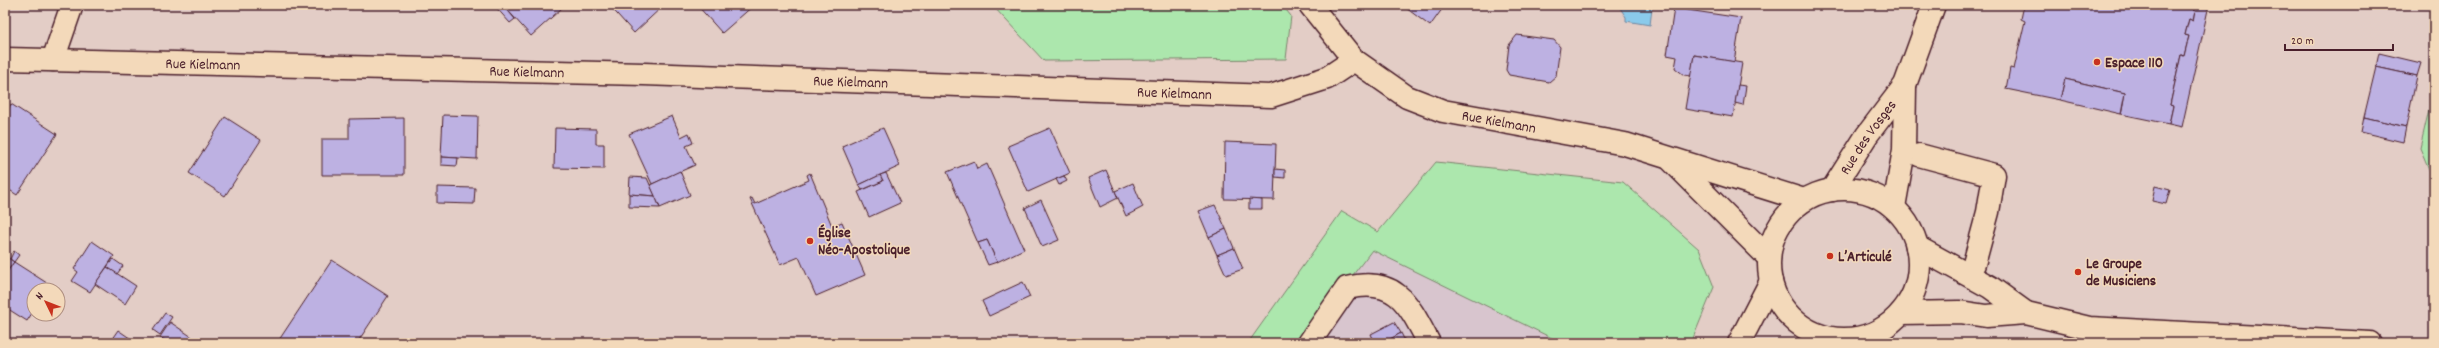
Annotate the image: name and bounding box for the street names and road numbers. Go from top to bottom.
street label: Rue Kielmann [165,54,241,78]
street label: Rue Kielmann [489,61,565,85]
street label: Rue Kielmann [813,71,889,96]
street label: Rue Kielmann [1137,82,1212,107]
street label: Rue des Vosges [1835,96,1903,180]
street label: Rue Kielmann [1460,106,1538,141]

